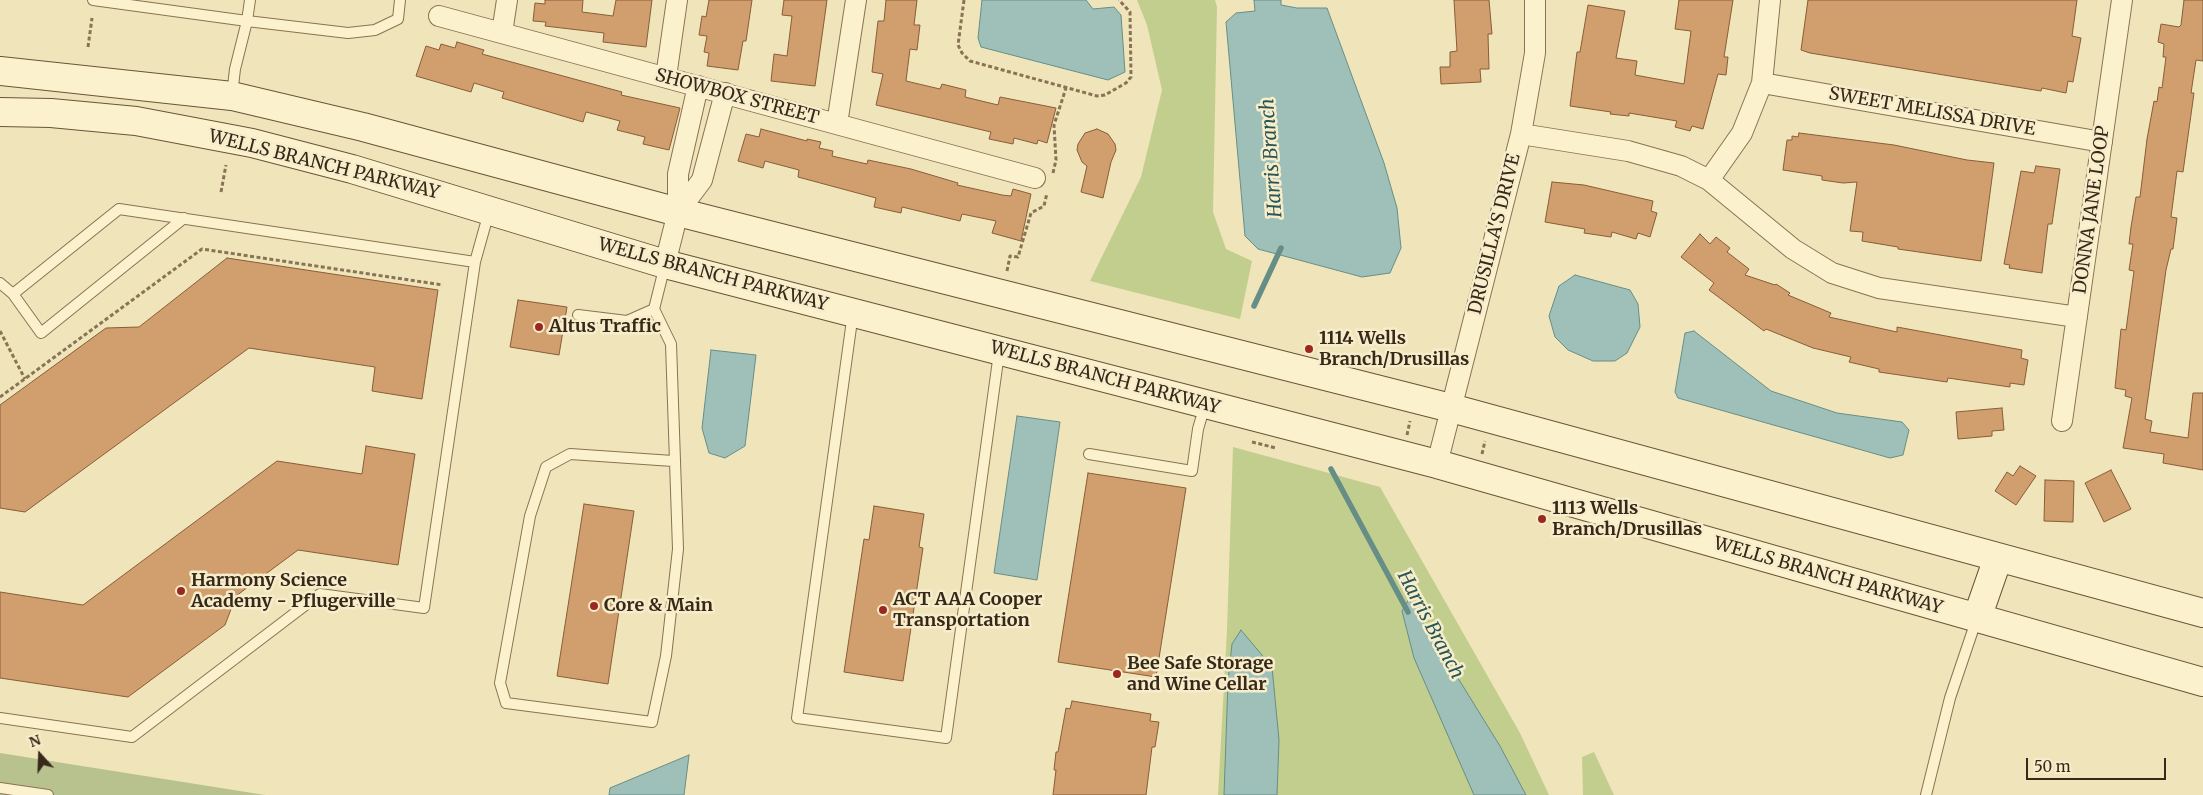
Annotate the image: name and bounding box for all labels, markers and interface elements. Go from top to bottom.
street label: SHOWBOX STREET [653,65,821,129]
street label: SWEET MELISSA DRIVE [1827,83,2037,141]
water label: Harris Branch [1256,98,1288,218]
street label: DONNA JANE LOOP [2070,125,2114,295]
street label: WELLS BRANCH PARKWAY [206,126,442,204]
street label: DRUSILLA'S DRIVE [1465,151,1525,317]
street label: WELLS BRANCH PARKWAY [596,234,830,316]
place label: Altus Traffic [549,316,661,338]
marker: Altus Traffic [533,321,545,333]
place label: 1114 Wells Branch/Drusillas [1319,328,1469,370]
street label: WELLS BRANCH PARKWAY [988,337,1222,419]
marker: 1114 Wells Branch/Drusillas [1303,343,1315,355]
place label: 1113 Wells Branch/Drusillas [1552,498,1702,540]
marker: 1113 Wells Branch/Drusillas [1536,513,1548,525]
street label: WELLS BRANCH PARKWAY [1711,533,1945,619]
water label: Harris Branch [1392,567,1468,683]
place label: Harmony Science Academy - Pflugerville [191,570,395,612]
marker: Harmony Science Academy - Pflugerville [175,585,187,597]
place label: ACT AAA Cooper Transportation [893,589,1042,632]
place label: Core & Main [604,595,713,617]
marker: Core & Main [588,600,600,612]
marker: ACT AAA Cooper Transportation [877,604,889,616]
place label: Bee Safe Storage and Wine Cellar [1127,653,1273,696]
marker: Bee Safe Storage and Wine Cellar [1111,668,1123,680]
north arrow [15,730,65,780]
text: N [27,731,43,751]
scale bar [2028,748,2168,780]
text: 50 m [2034,757,2071,776]

